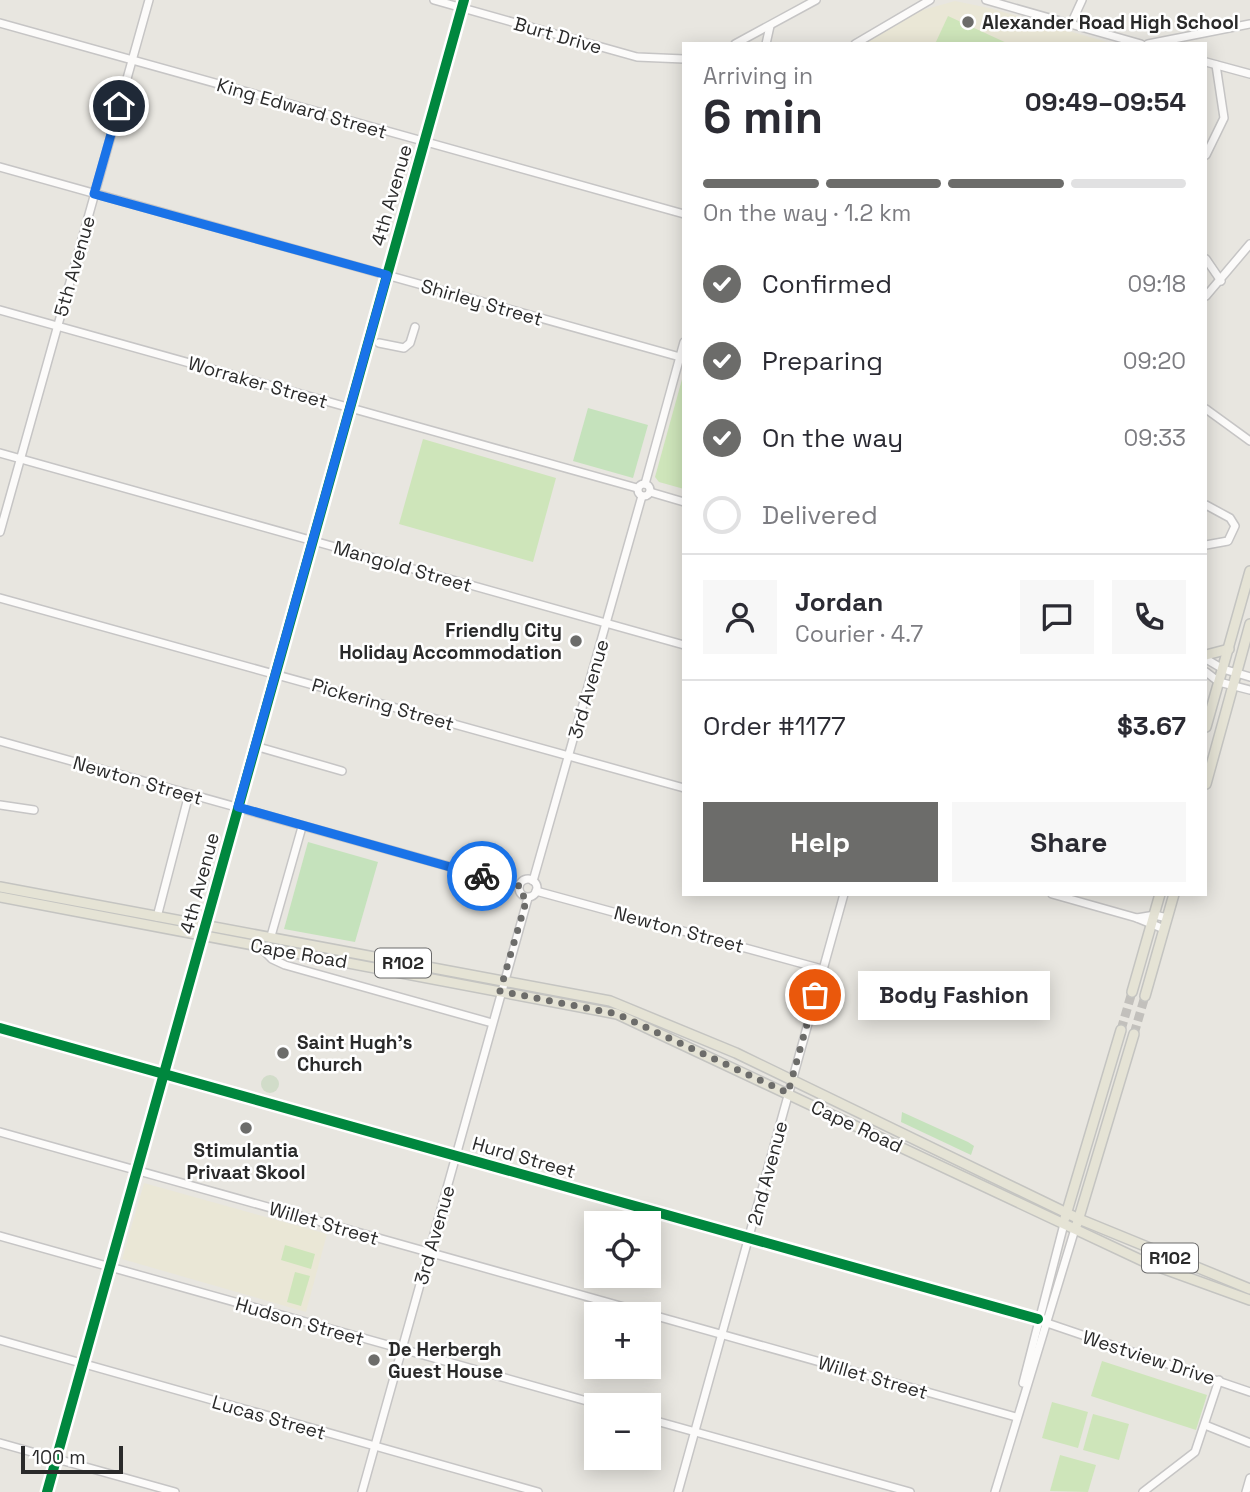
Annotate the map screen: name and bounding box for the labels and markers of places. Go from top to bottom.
place label: Alexander Road High School [982,10,1239,35]
marker: Alexander Road High School [960,14,976,30]
pin [89,76,149,136]
place label: Friendly City Holiday Accommodation [339,618,562,665]
marker: Friendly City Holiday Accommodation [568,633,584,649]
pin [785,965,845,1025]
callout: Body Fashion [857,970,1050,1020]
place label: Saint Hugh's Church [297,1030,413,1077]
marker: Saint Hugh's Church [275,1045,291,1061]
marker: Stimulantia Privaat Skool [238,1120,254,1136]
place label: Stimulantia Privaat Skool [187,1138,305,1185]
place label: De Herbergh Guest House [388,1337,503,1384]
marker: De Herbergh Guest House [366,1352,382,1368]

